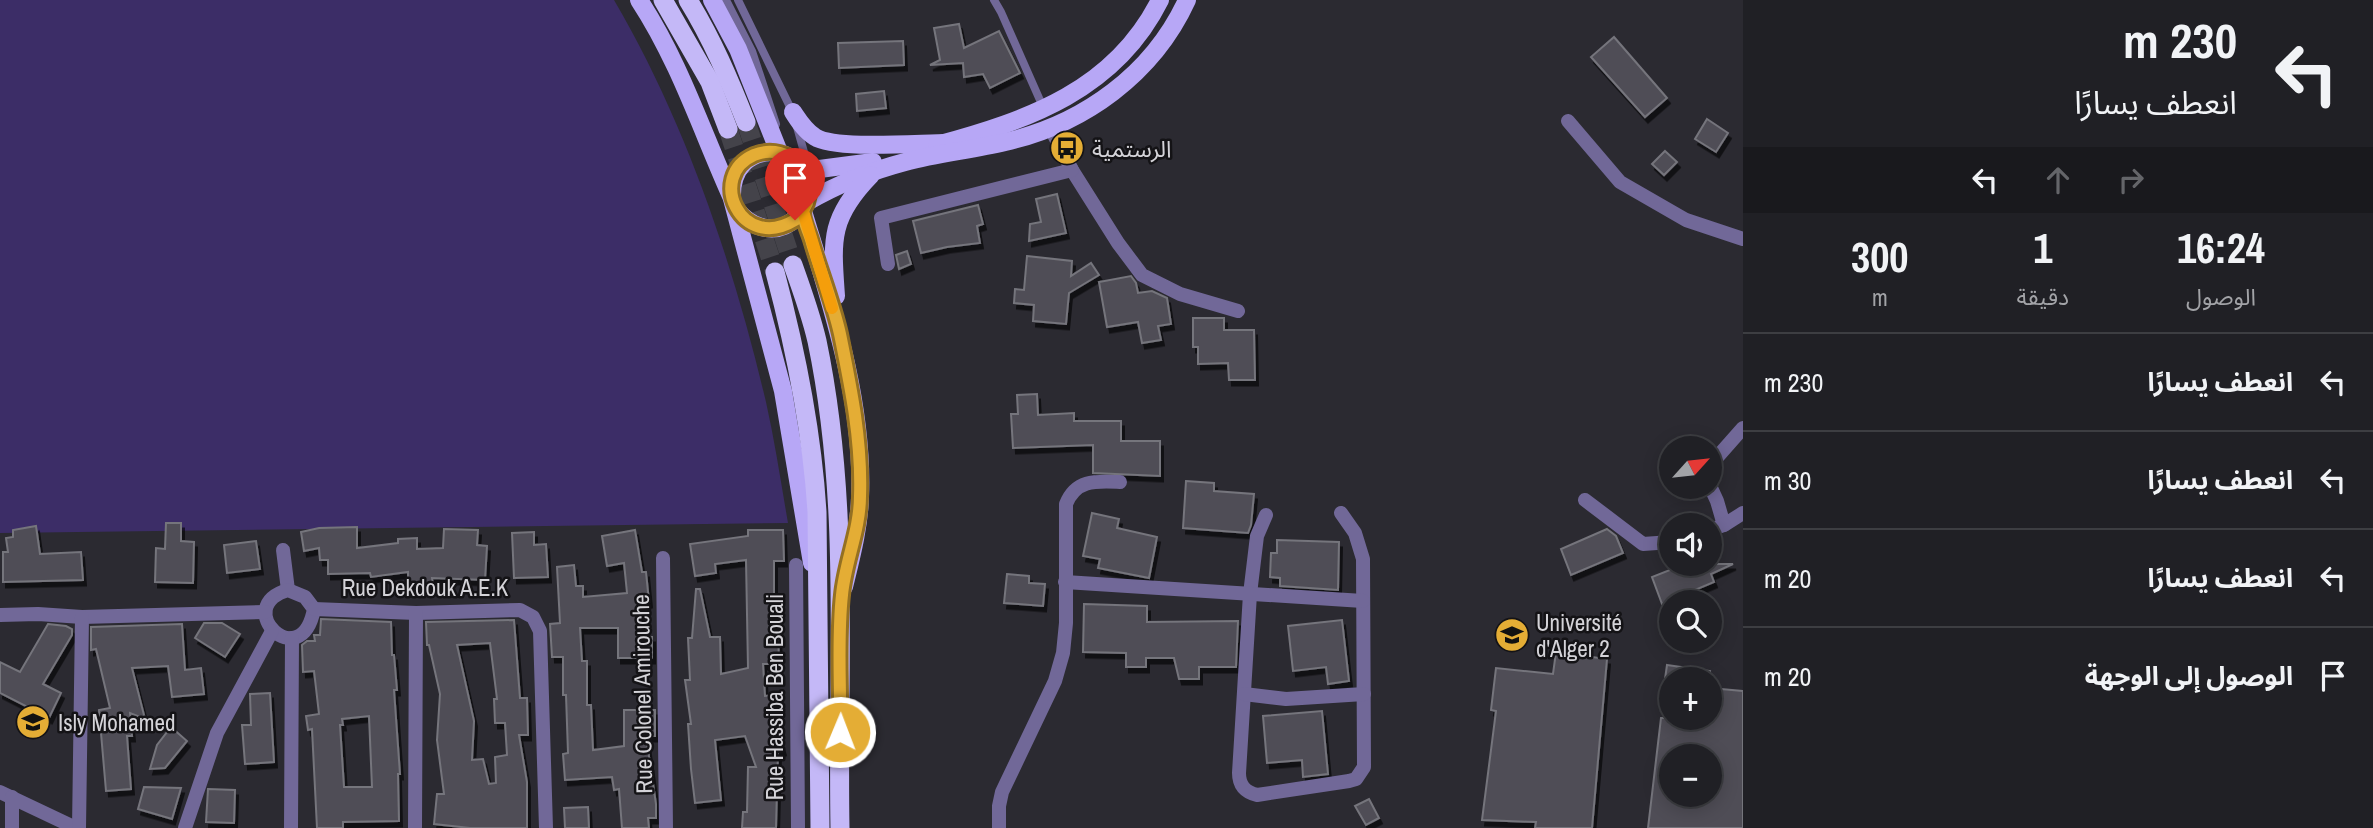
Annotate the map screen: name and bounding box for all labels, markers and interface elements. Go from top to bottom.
text: 230 m [2123,7,2237,73]
icon: left [2261,28,2352,119]
text: انعطف يسارًا [2074,81,2237,124]
bus stop icon: الرستمية [1048,129,1086,167]
place label: الرستمية [1092,133,1172,164]
pin [765,148,825,220]
icon: arrive [776,159,814,197]
icon: left [1966,161,2004,199]
icon: ahead [2039,161,2077,199]
icon: right [2112,161,2150,199]
text: 1 [2033,220,2052,276]
text: 16:24 [2177,220,2265,276]
text: 300 [1851,229,1909,285]
text: دقيقة [2017,281,2069,312]
text: الوصول [2186,281,2256,312]
text: m [1872,282,1888,313]
icon: left [2314,363,2352,401]
text: انعطف يسارًا [2147,364,2293,399]
text: 230 m [1764,365,1823,400]
north arrow [1659,436,1722,499]
map controls [1659,436,1722,807]
icon: left [2314,461,2352,499]
text: انعطف يسارًا [2147,462,2293,497]
text: 30 m [1764,463,1811,498]
button: sound [1659,513,1722,576]
icon: left [2314,559,2352,597]
text: انعطف يسارًا [2147,560,2293,595]
text: 20 m [1764,561,1811,596]
street label: Rue Dekdouk A.E.K [342,572,509,603]
button: search [1659,590,1722,653]
street label: Rue Colonel Amirouche [625,594,659,794]
street label: Rue Hassiba Ben Bouali [759,594,790,800]
place label: Université d'Alger 2 [1536,607,1622,664]
school or university icon: Université d'Alger 2 [1493,616,1531,654]
icon: arrive [2314,657,2352,695]
text: الوصول إلى الوجهة [2085,658,2293,693]
text: 20 m [1764,659,1811,694]
button: + [1659,667,1722,730]
position arrow [803,695,877,769]
school or university icon: Isly Mohamed [14,703,52,741]
place label: Isly Mohamed [58,707,175,738]
button: − [1659,744,1722,807]

